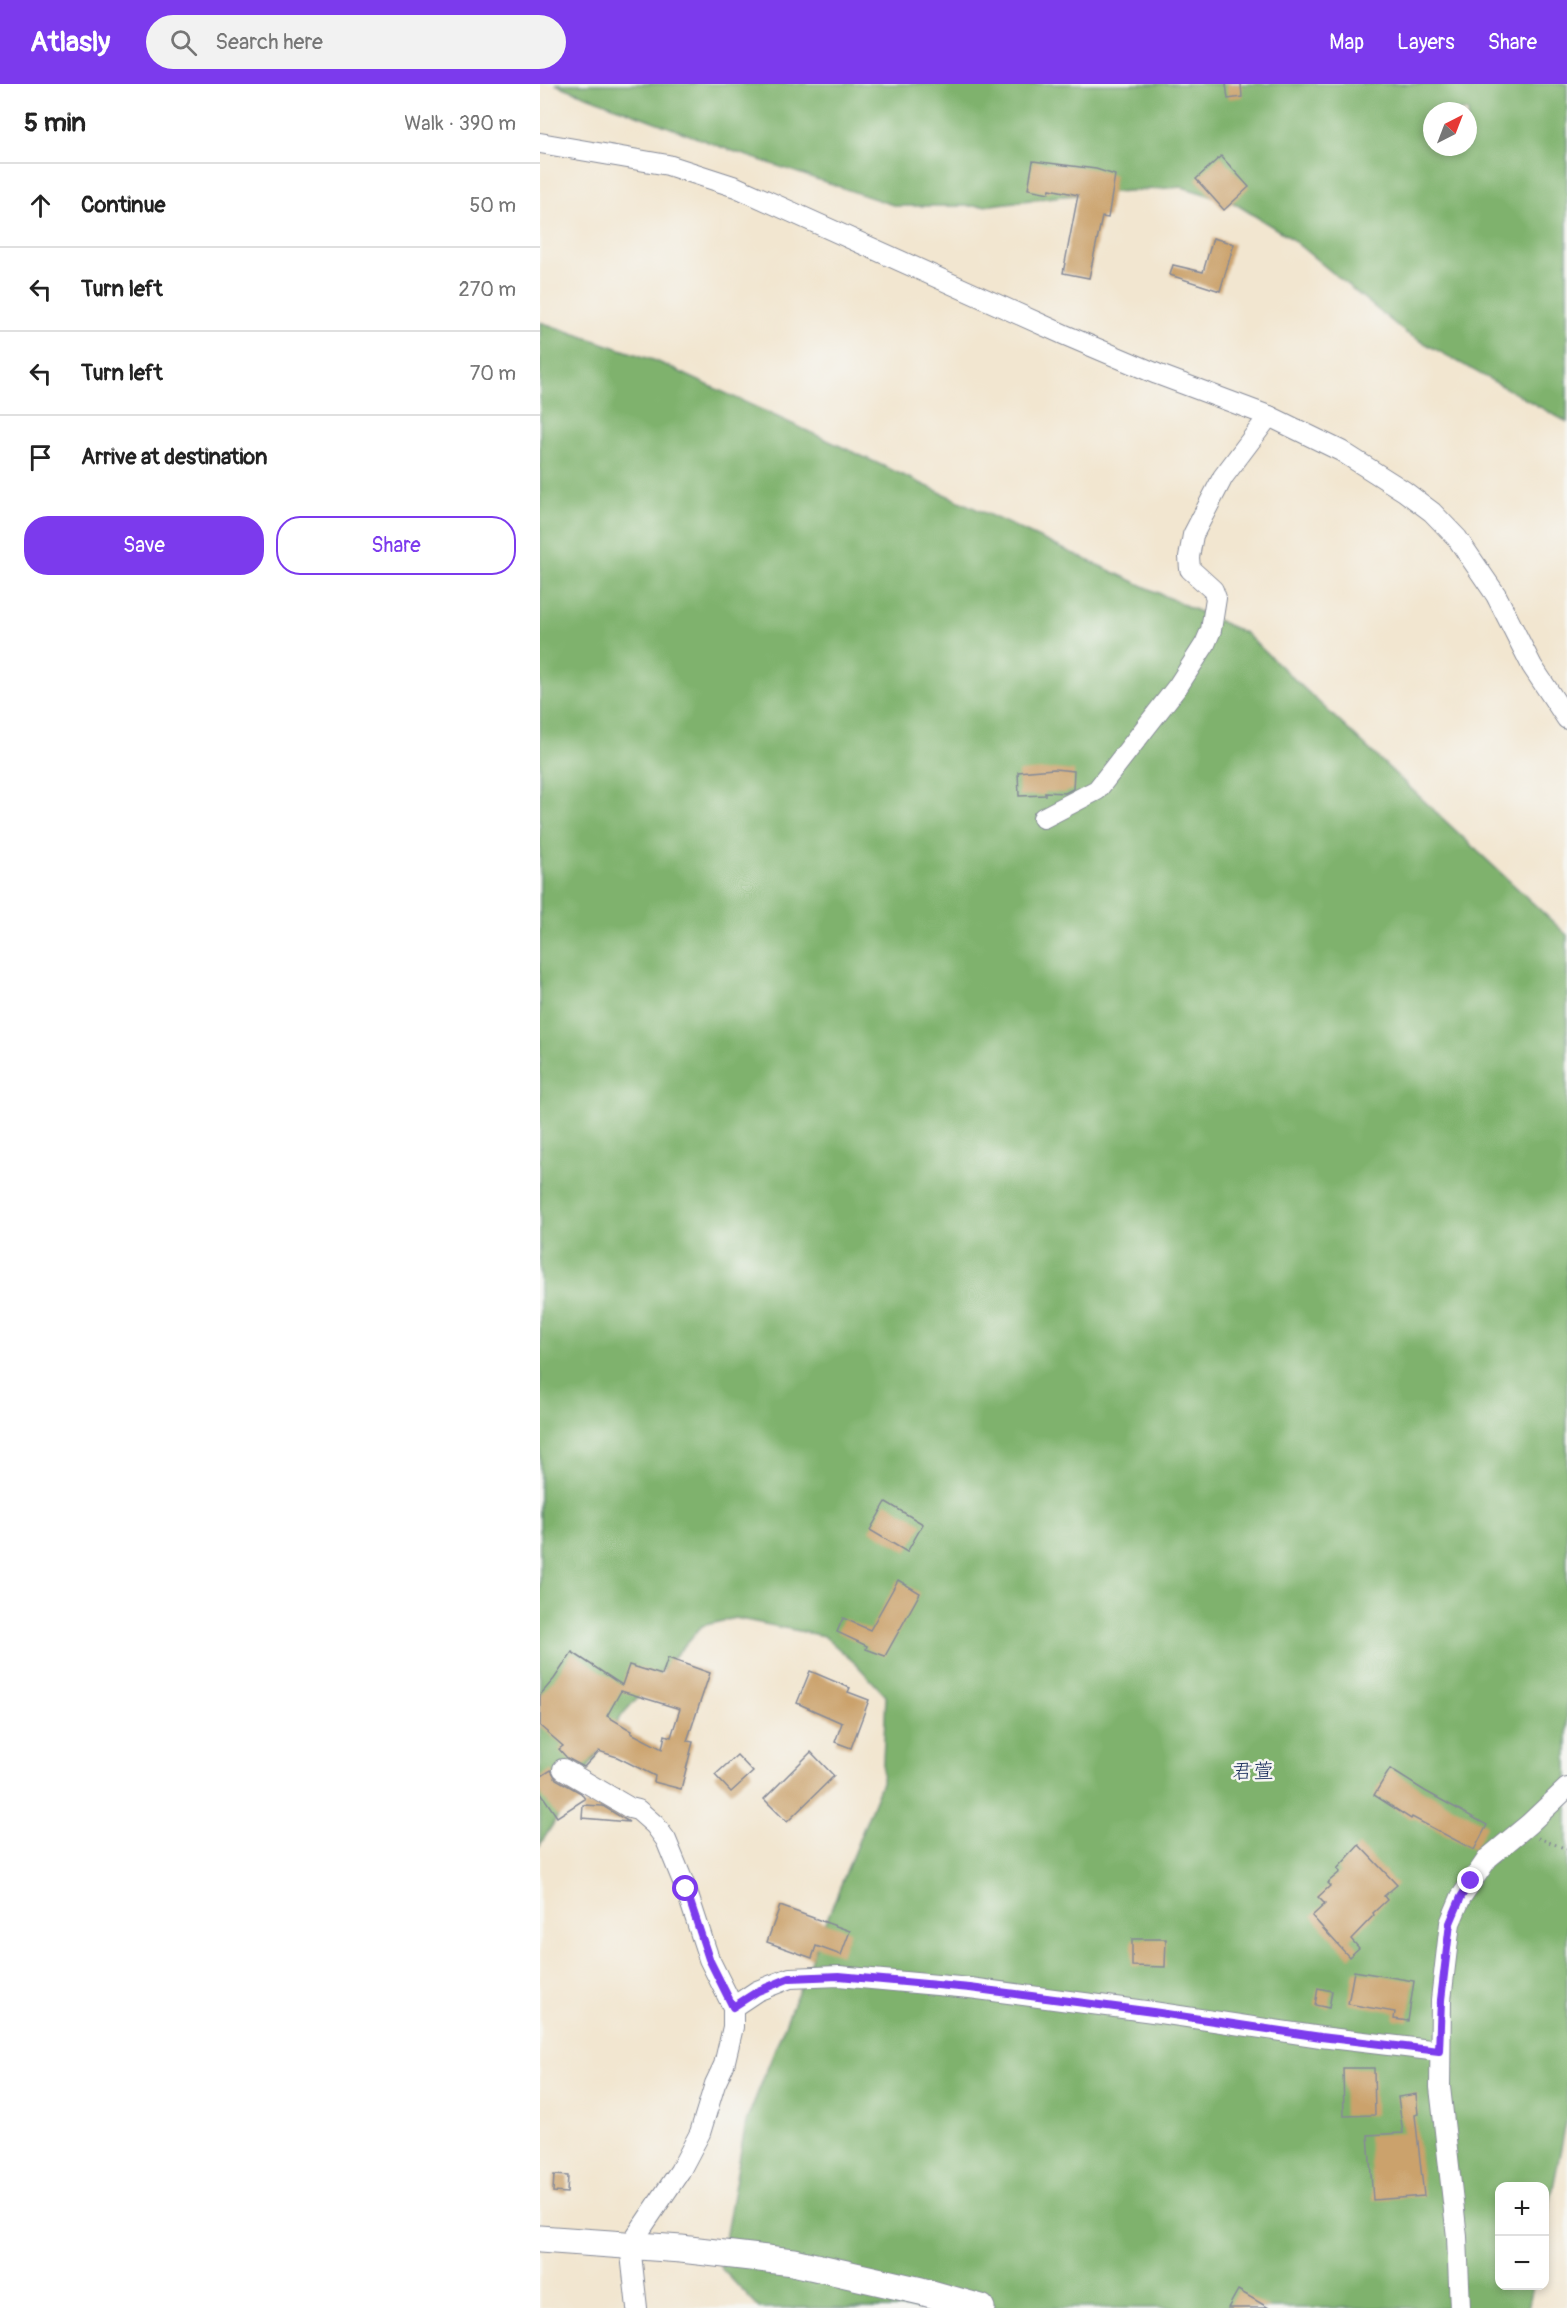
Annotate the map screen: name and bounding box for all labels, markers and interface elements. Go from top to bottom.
search box [146,15,566,69]
text: Atlasly [30,25,110,60]
icon: search [167,26,200,59]
text: Search here [215,28,323,56]
text: Map [1329,29,1364,56]
text: Layers [1397,29,1455,56]
text: Share [1488,29,1537,56]
north arrow [1423,102,1477,156]
text: 5 min [24,107,86,139]
text: Walk · 390 m [404,111,516,136]
icon: ahead [24,189,57,222]
text: Continue [81,191,165,219]
text: 50 m [469,193,516,218]
icon: left [24,273,57,306]
text: Turn left [81,275,163,303]
text: 270 m [458,277,516,302]
icon: left [24,357,57,390]
text: Turn left [81,359,163,387]
text: 70 m [470,361,516,386]
icon: arrive [24,441,57,474]
text: Arrive at destination [81,443,267,471]
button: Save [24,516,264,575]
button: Share [276,516,516,575]
district label: 君萱 [1232,1758,1274,1785]
route end [1457,1867,1483,1893]
route start [672,1875,698,1901]
map controls [1495,2182,1549,2290]
button: + [1495,2182,1549,2236]
button: − [1495,2236,1549,2290]

